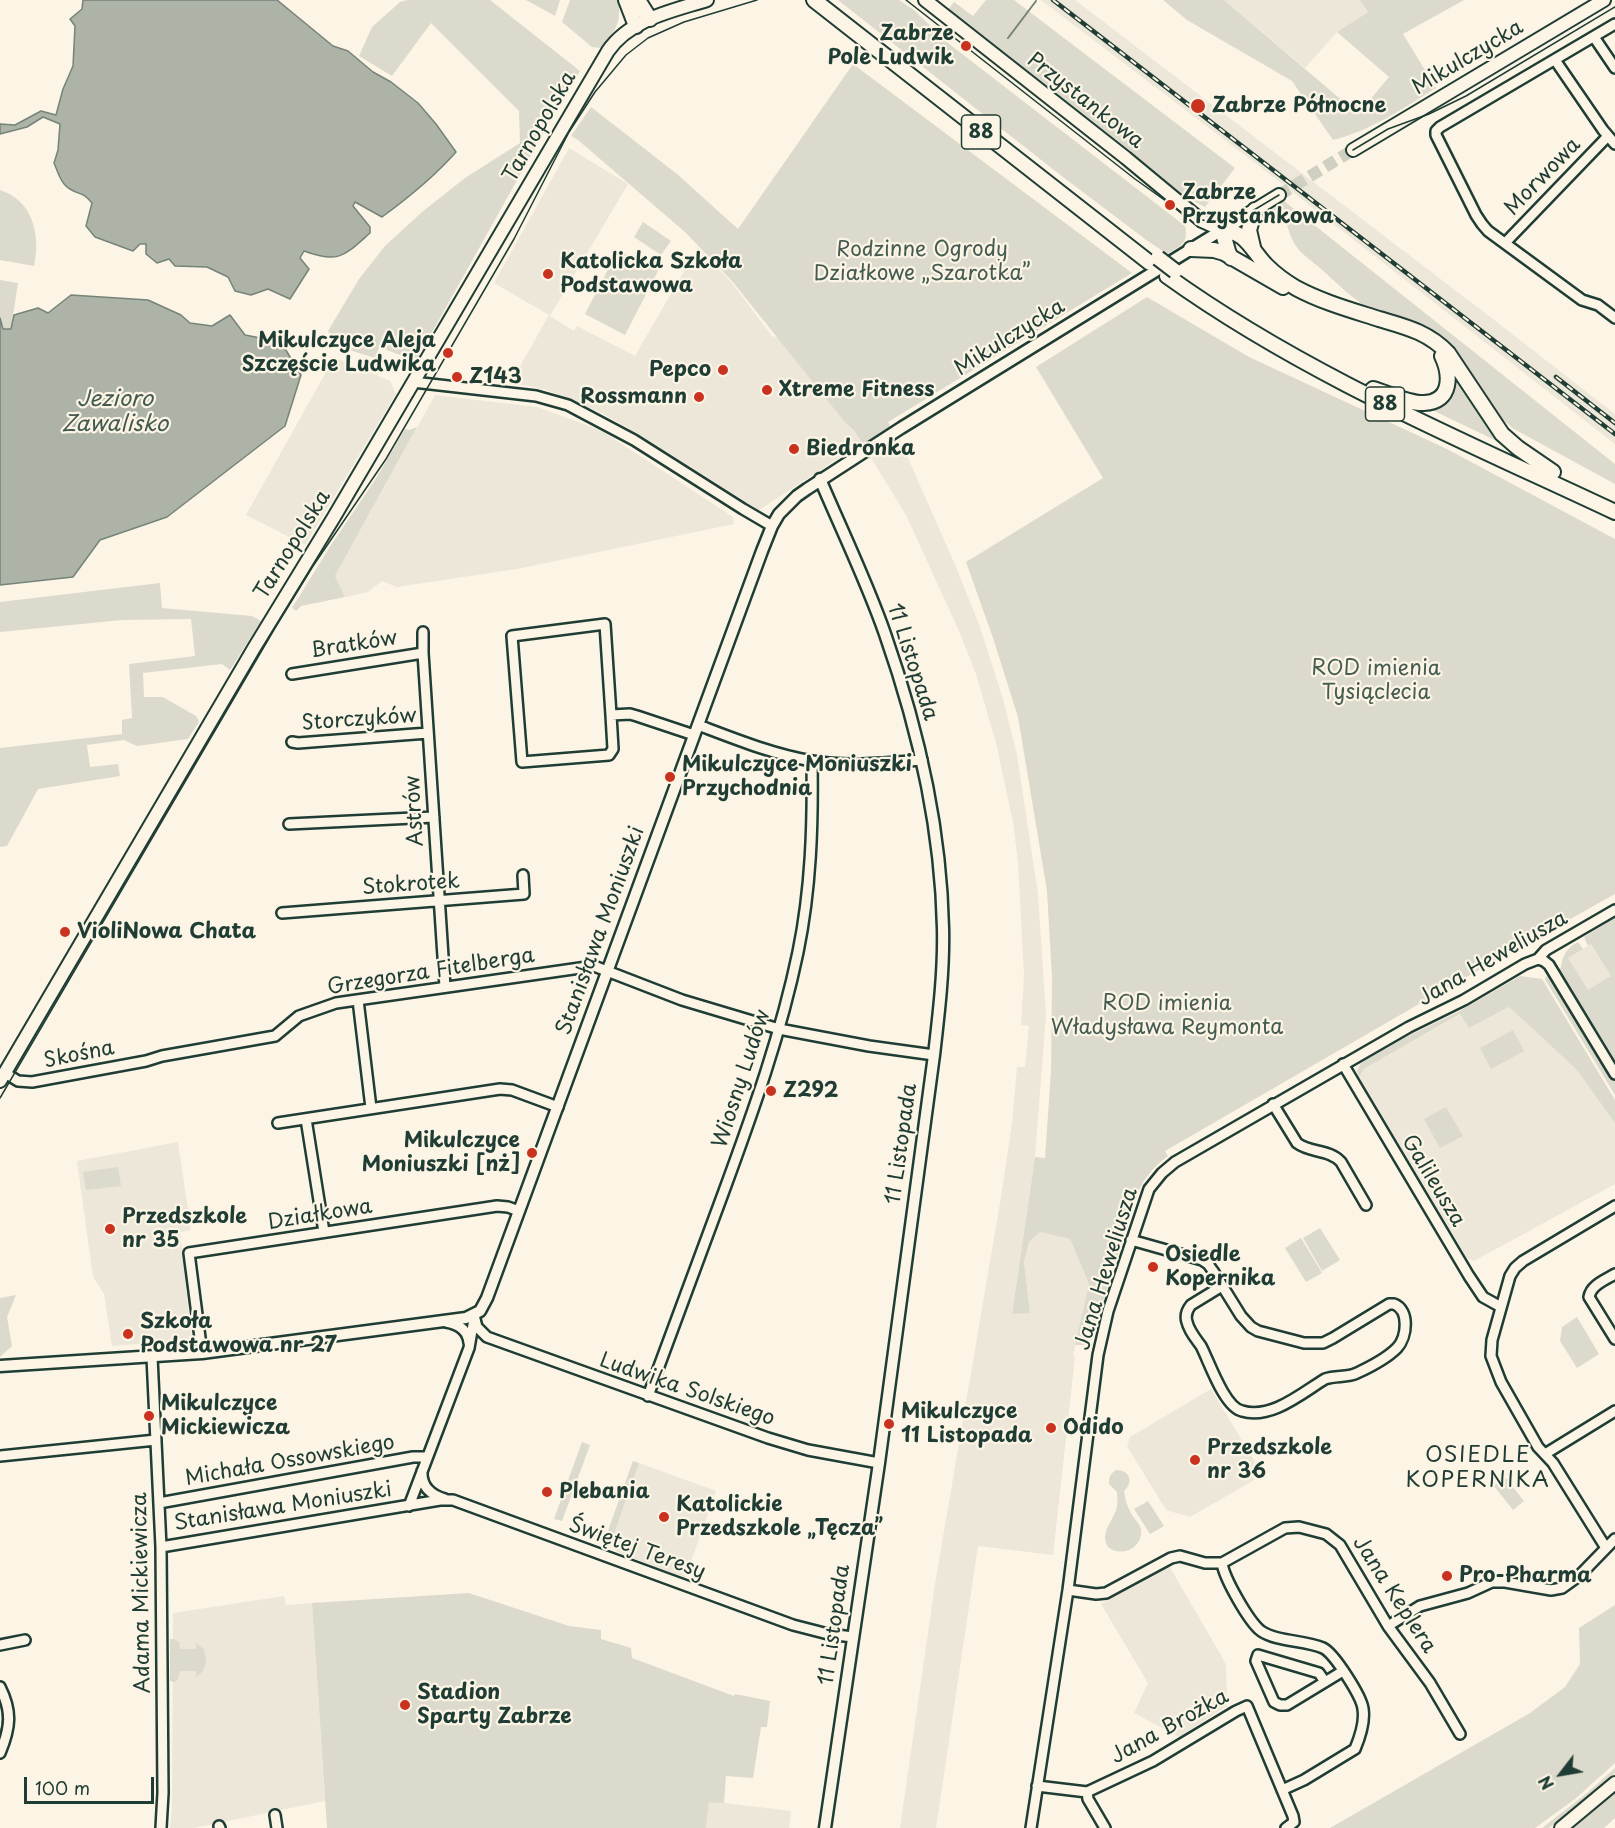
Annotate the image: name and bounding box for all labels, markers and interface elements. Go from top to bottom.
street label: Mikulczycka [1408,15,1528,101]
place label: Zabrze Pole Ludwik [827,21,954,71]
marker: Zabrze Pole Ludwik [959,39,973,53]
street label: Przystankowa [1022,48,1148,154]
street label: Tarnopolska [498,67,582,187]
place label: Zabrze Północne [1212,93,1386,119]
marker: Zabrze Północne [1189,97,1207,115]
road number: 88 [962,115,1000,149]
street label: Morwowa [1500,133,1586,221]
place label: Zabrze Przystankowa [1182,180,1334,230]
marker: Zabrze Przystankowa [1163,198,1177,212]
park label: Rodzinne Ogrody Działkowe „Szarotka” [813,237,1031,287]
place label: Katolicka Szkoła Podstawowa [560,249,742,299]
marker: Katolicka Szkoła Podstawowa [541,267,555,281]
street label: Mikulczycka [950,294,1070,382]
place label: Mikulczyce Aleja Szczęście Ludwika [242,328,436,378]
marker: Mikulczyce Aleja Szczęście Ludwika [441,346,455,360]
place label: Pepco [649,357,711,383]
marker: Pepco [716,363,730,377]
place label: Z143 [469,364,522,390]
marker: Z143 [450,370,464,384]
place label: Xtreme Fitness [779,377,934,403]
marker: Xtreme Fitness [760,383,774,397]
place label: Rossmann [580,384,687,410]
water label: Jezioro Zawalisko [62,387,168,439]
road number: 88 [1366,387,1404,421]
marker: Rossmann [692,390,706,404]
place label: Biedronka [806,436,915,462]
marker: Biedronka [787,442,801,456]
street label: Tarnopolska [249,486,337,604]
street label: 11 Listopada [881,600,943,724]
street label: Bratków [309,626,399,664]
park label: ROD imienia Tysiąclecia [1311,656,1441,706]
street label: Storczyków [301,703,417,737]
place label: Mikulczyce Moniuszki Przychodnia [682,752,912,802]
marker: Mikulczyce Moniuszki Przychodnia [663,770,677,784]
street label: Astrów [401,775,429,847]
street label: Stanisława Moniuszki [552,823,650,1039]
street label: Stokrotek [361,869,461,901]
street label: Jana Heweliusza [1414,906,1572,1012]
place label: VioliNowa Chata [77,919,256,945]
marker: VioliNowa Chata [58,925,72,939]
street label: Grzegorza Fitelberga [326,943,536,1001]
park label: ROD imienia Władysława Reymonta [1051,991,1283,1041]
street label: Wiosny Ludów [708,1007,776,1151]
street label: Skośna [42,1036,116,1074]
place label: Z292 [783,1078,838,1104]
street label: 11 Listopada [881,1082,923,1206]
marker: Z292 [764,1084,778,1098]
place label: Mikulczyce Moniuszki [nż] [362,1128,520,1178]
street label: Galileusza [1396,1130,1470,1232]
marker: Mikulczyce Moniuszki [nż] [525,1146,539,1160]
street label: Jana Heweliusza [1070,1185,1144,1353]
street label: Działkowa [266,1194,374,1236]
place label: Przedszkole nr 35 [122,1204,247,1254]
marker: Przedszkole nr 35 [103,1222,117,1236]
place label: Osiedle Kopernika [1165,1242,1275,1292]
marker: Osiedle Kopernika [1146,1260,1160,1274]
place label: Szkoła Podstawowa nr 27 [140,1309,337,1359]
marker: Szkoła Podstawowa nr 27 [121,1327,135,1341]
street label: Ludwika Solskiego [596,1348,778,1432]
place label: Mikulczyce Mickiewicza [161,1391,290,1441]
place label: Mikulczyce 11 Listopada [901,1399,1032,1449]
marker: Mikulczyce Mickiewicza [142,1409,156,1423]
place label: Odido [1063,1415,1123,1441]
marker: Mikulczyce 11 Listopada [882,1417,896,1431]
marker: Odido [1044,1421,1058,1435]
street label: Michała Ossowskiego [183,1430,397,1492]
place label: Przedszkole nr 36 [1207,1435,1332,1485]
district label: OSIEDLE KOPERNIKA [1406,1443,1550,1494]
marker: Przedszkole nr 36 [1188,1453,1202,1467]
street label: Stanisława Moniuszki [172,1477,394,1537]
place label: Plebania [559,1479,650,1505]
marker: Plebania [540,1485,554,1499]
street label: Adama Mickiewicza [128,1492,156,1694]
place label: Katolickie Przedszkole „Tęcza” [676,1492,883,1542]
marker: Katolickie Przedszkole „Tęcza” [657,1510,671,1524]
street label: Świętej Teresy [565,1513,709,1585]
street label: Jana Keplera [1347,1532,1441,1658]
street label: 11 Listopada [814,1563,856,1687]
place label: Pro-Pharma [1459,1563,1592,1589]
marker: Pro-Pharma [1440,1569,1454,1583]
place label: Stadion Sparty Zabrze [417,1680,572,1730]
street label: Jana Brożka [1107,1684,1233,1770]
marker: Stadion Sparty Zabrze [398,1698,412,1712]
north arrow [1531,1744,1591,1804]
scale bar [27,1765,158,1803]
text: N [1532,1772,1559,1795]
text: 100 m [35,1774,90,1801]

